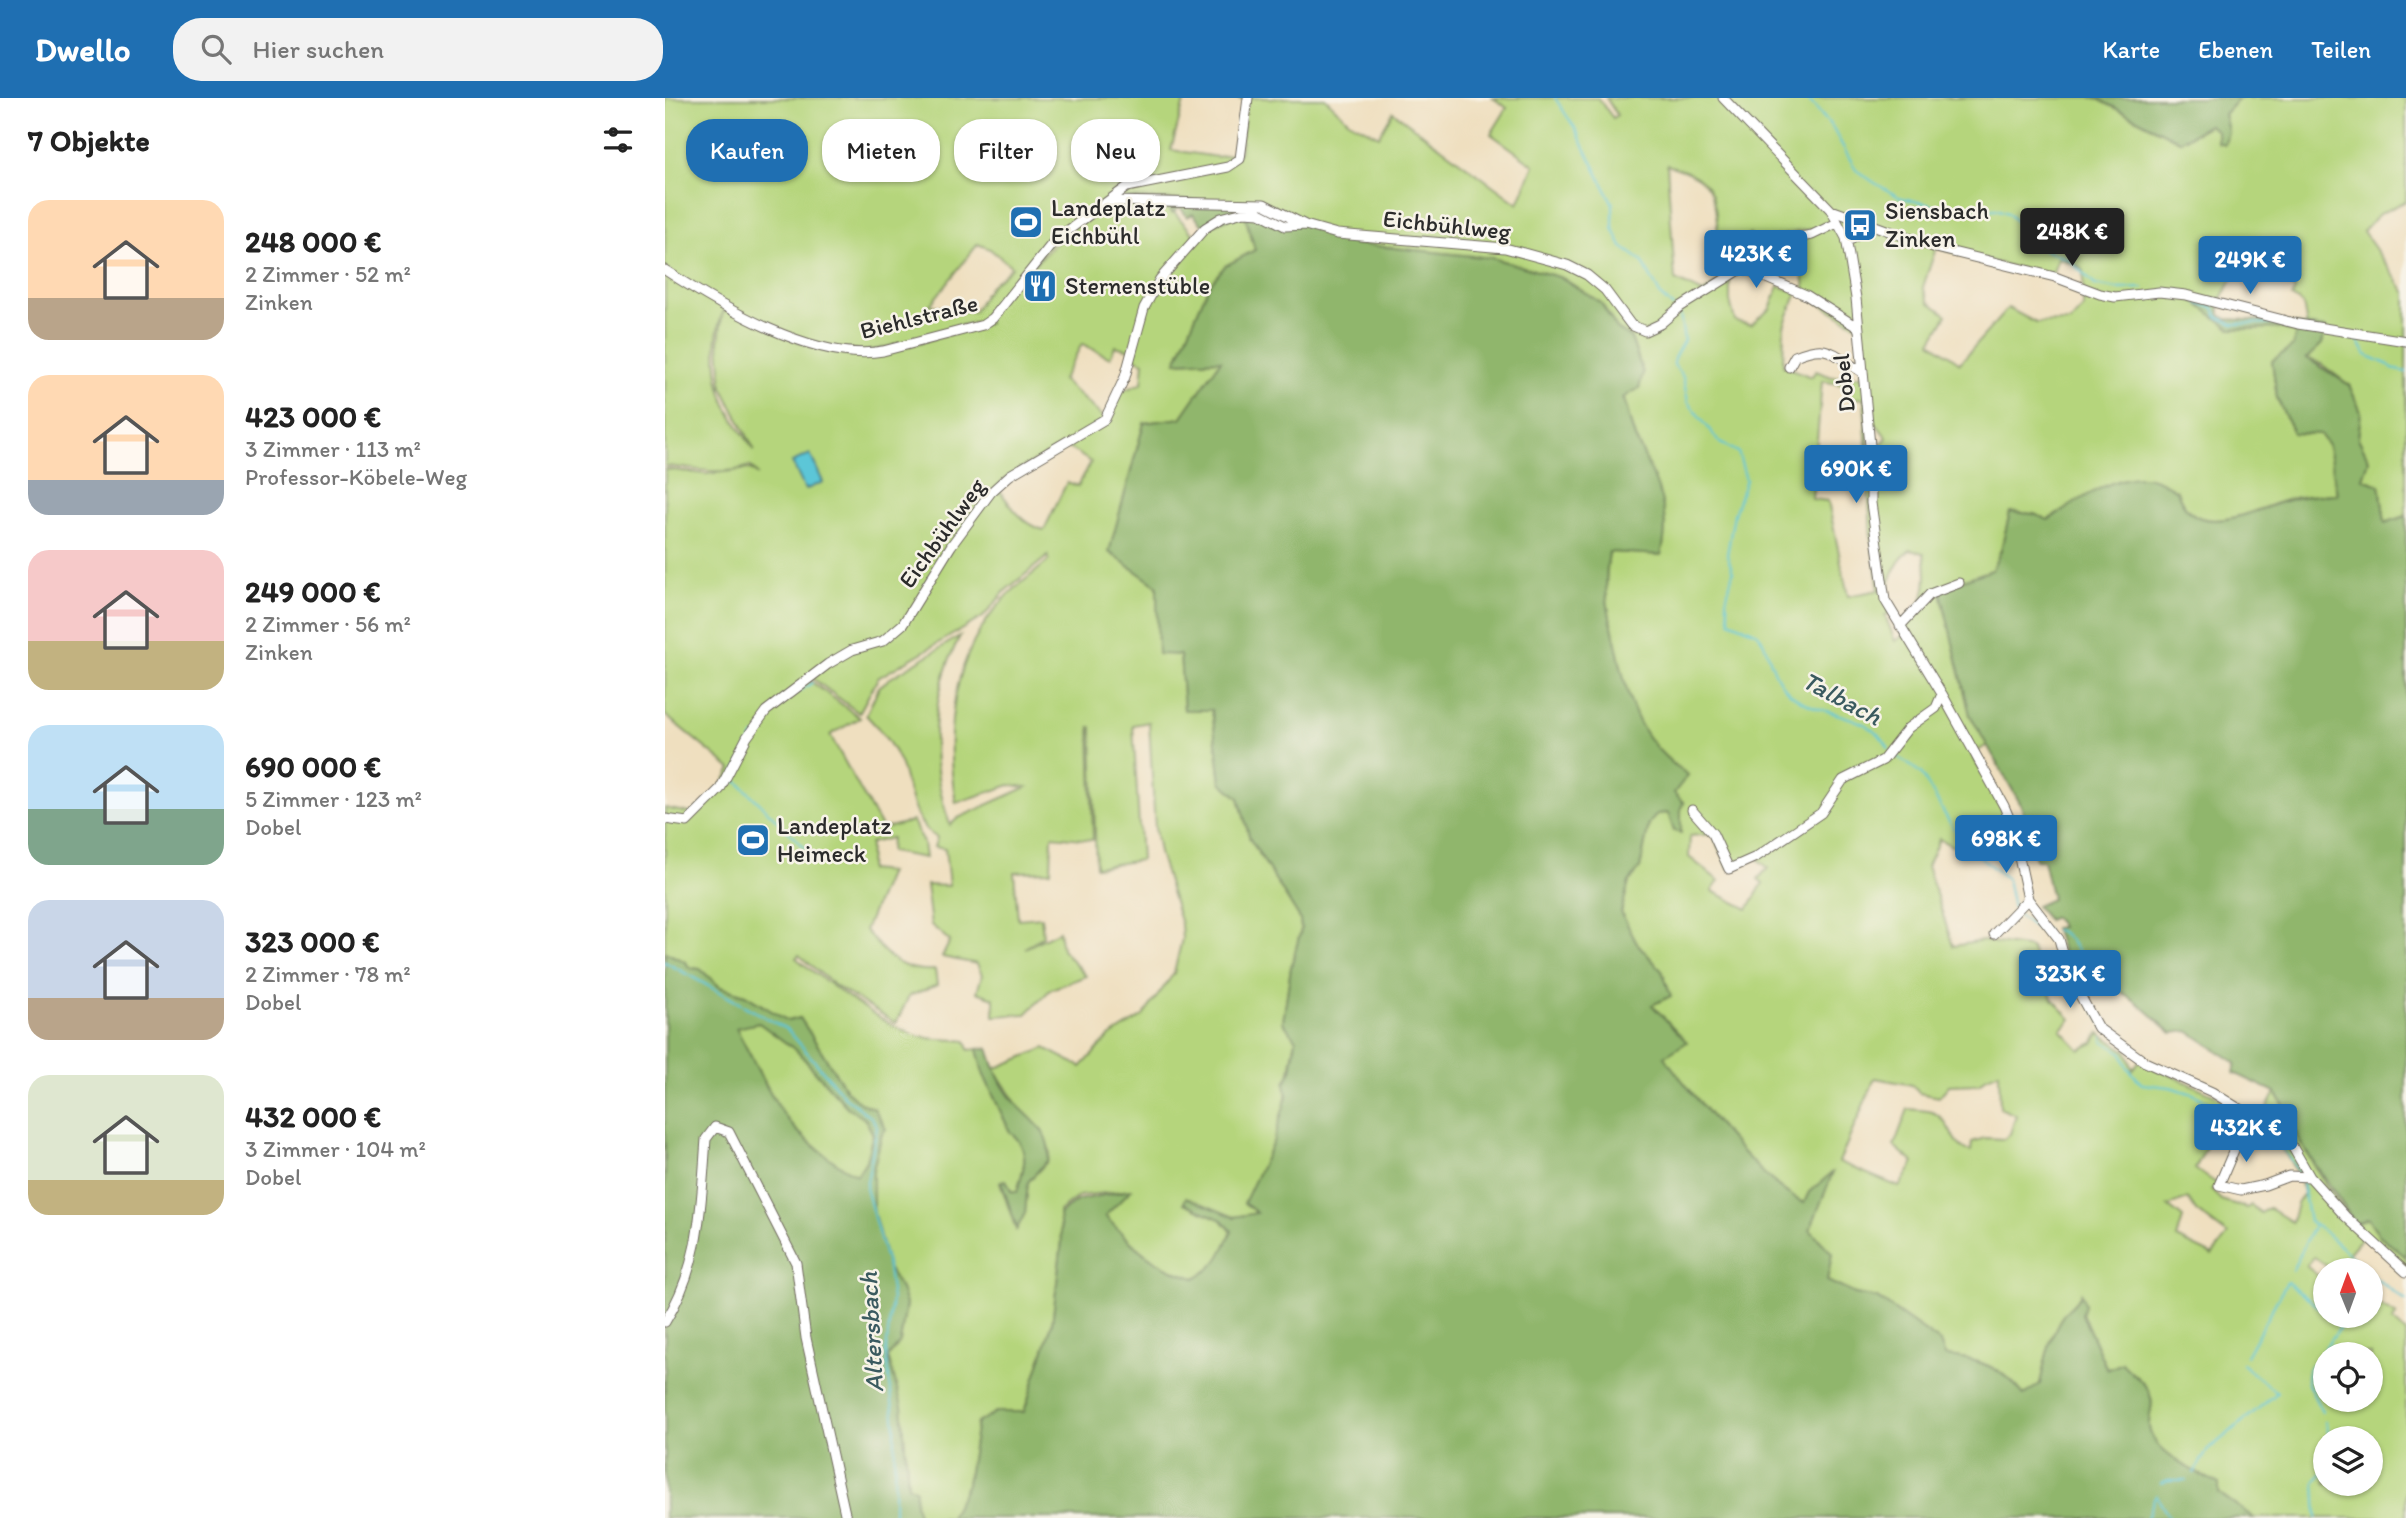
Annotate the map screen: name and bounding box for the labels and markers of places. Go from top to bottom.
place label: Landeplatz Eichbühl [1051,193,1165,250]
place label: Siensbach Zinken [1885,196,1989,253]
sports icon: Landeplatz Eichbühl [1007,203,1045,241]
bus stop icon: Siensbach Zinken [1841,206,1879,244]
pin: 248K € [2015,208,2129,268]
pin: 423K € [1699,230,1813,290]
pin: 249K € [2193,236,2307,296]
restaurant icon: Sternenstüble [1021,267,1059,305]
place label: Sternenstüble [1065,271,1210,300]
pin: 690K € [1799,446,1913,505]
place label: Landeplatz Heimeck [777,811,891,868]
pin: 698K € [1949,816,2063,875]
sports icon: Landeplatz Heimeck [734,821,772,859]
pin: 323K € [2013,950,2127,1010]
pin: 432K € [2189,1104,2303,1164]

